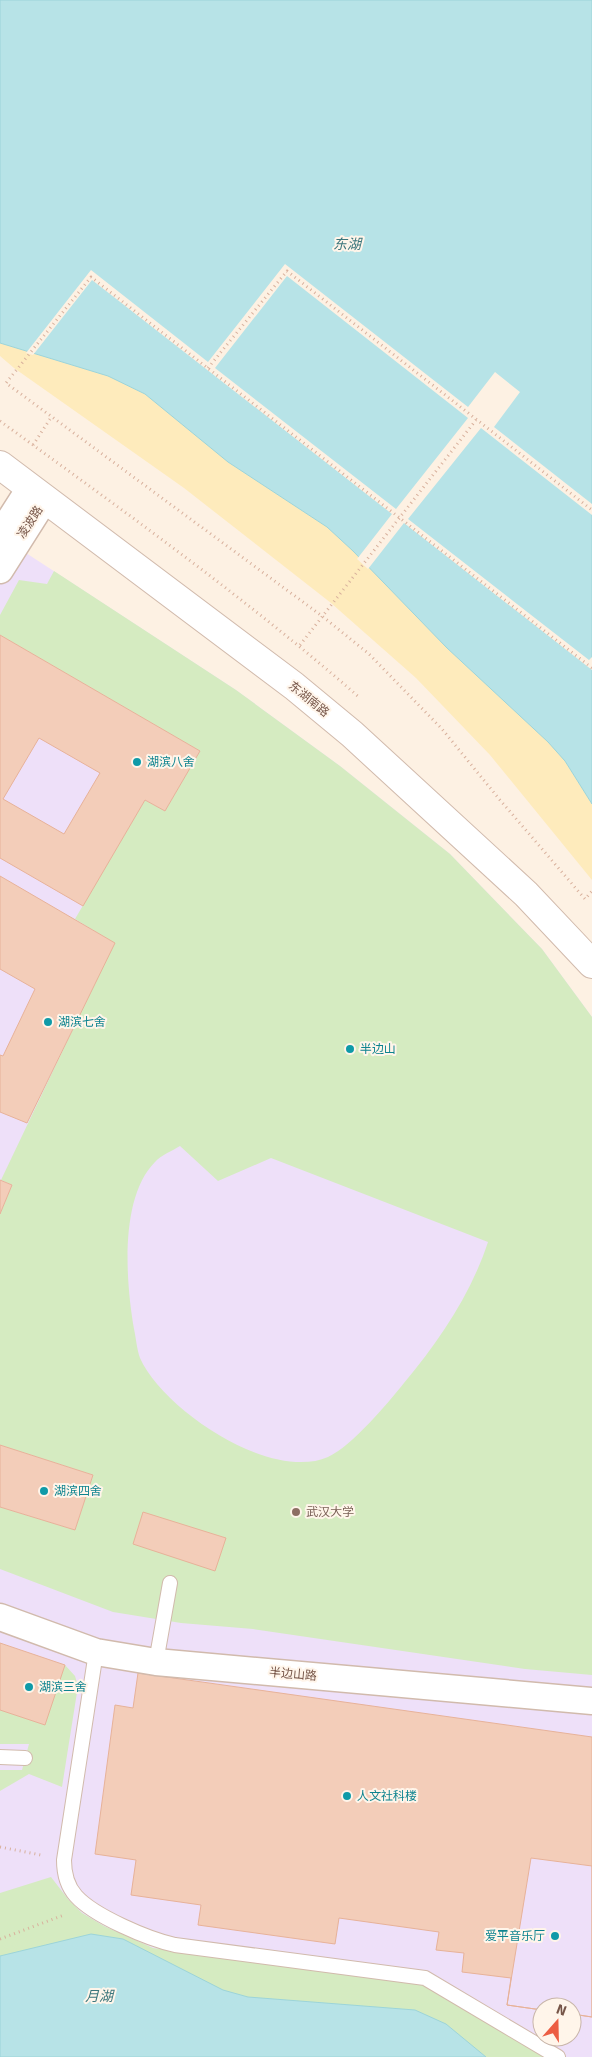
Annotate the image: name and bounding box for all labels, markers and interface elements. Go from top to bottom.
water label: 东湖 [333,236,363,253]
street label: 凌波路 [14,503,47,541]
street label: 东湖南路 [285,678,332,720]
place label: 湖滨八舍 [147,755,195,770]
marker: 湖滨八舍 [131,756,143,768]
place label: 湖滨七舍 [58,1015,106,1030]
marker: 湖滨七舍 [42,1016,54,1028]
place label: 半边山 [360,1042,396,1057]
marker: 半边山 [344,1043,356,1055]
place label: 湖滨四舍 [54,1484,102,1499]
marker: 湖滨四舍 [38,1485,50,1497]
place label: 武汉大学 [306,1505,354,1520]
marker: 武汉大学 [290,1506,302,1518]
street label: 半边山路 [268,1665,318,1684]
place label: 湖滨三舍 [39,1680,87,1695]
marker: 湖滨三舍 [23,1681,35,1693]
place label: 人文社科楼 [357,1789,417,1804]
marker: 人文社科楼 [341,1790,353,1802]
place label: 爱平音乐厅 [485,1929,545,1944]
marker: 爱平音乐厅 [549,1930,561,1942]
water label: 月湖 [85,1988,115,2005]
north arrow [532,1997,582,2047]
text: N [554,2001,569,2020]

